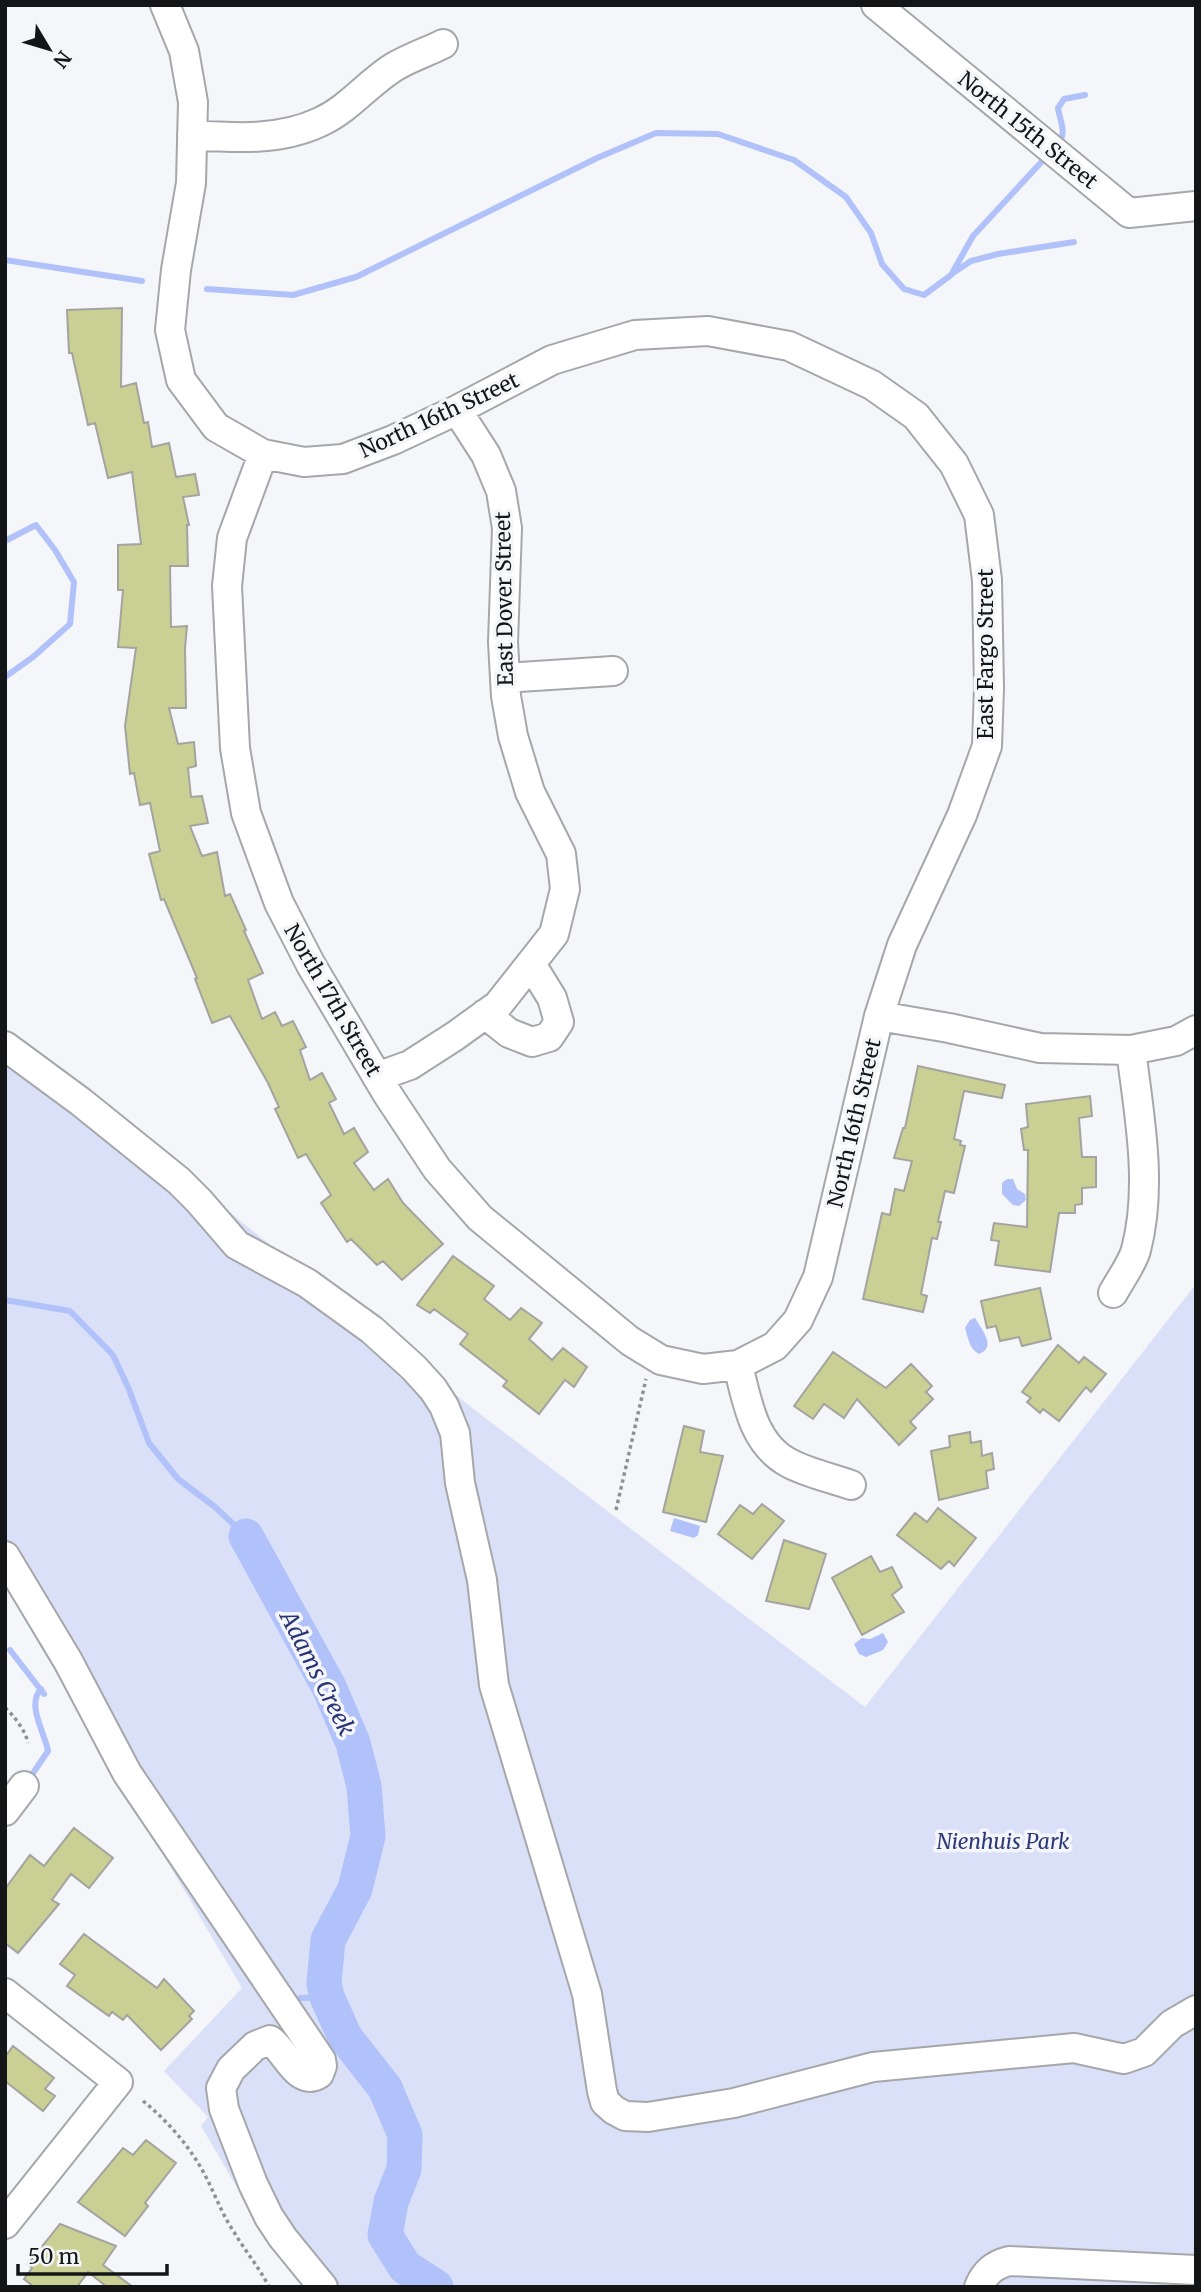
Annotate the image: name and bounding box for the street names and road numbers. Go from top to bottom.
street label: North 15th Street [953,65,1103,195]
street label: North 16th Street [355,366,523,464]
street label: East Dover Street [489,512,519,686]
street label: East Fargo Street [972,569,999,739]
street label: North 17th Street [278,919,388,1081]
street label: North 16th Street [821,1036,887,1210]

